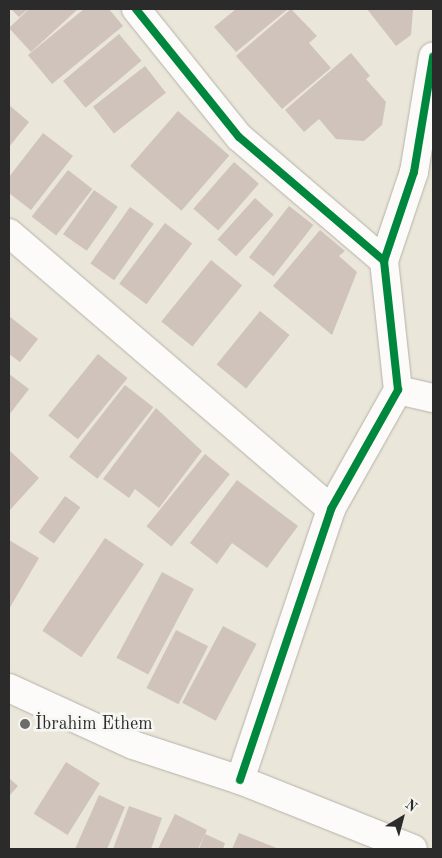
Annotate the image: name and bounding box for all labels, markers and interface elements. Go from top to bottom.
place label: İbrahim Ethem [35,713,153,735]
marker: İbrahim Ethem [19,718,31,730]
north arrow [377,793,427,843]
text: N [403,797,420,815]

